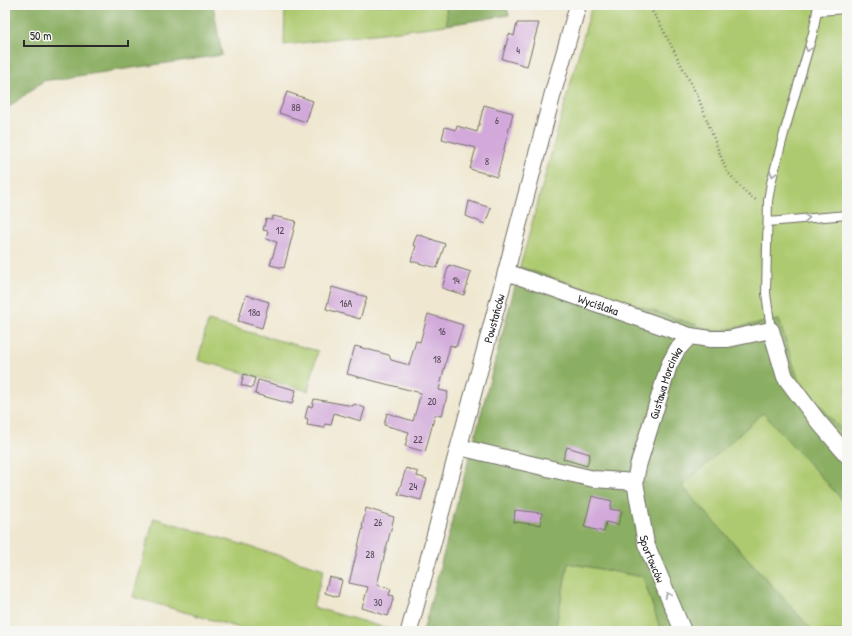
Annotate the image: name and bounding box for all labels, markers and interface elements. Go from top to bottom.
scale bar [24,22,128,48]
text: 50 m [30,27,51,44]
house number: 4 [516,44,520,57]
one-way arrow [804,45,813,52]
house number: 8B [291,101,301,114]
house number: 6 [495,114,499,127]
house number: 8 [485,155,489,168]
one-way arrow [769,170,778,177]
one-way arrow [803,214,810,223]
house number: 12 [276,224,284,237]
house number: 14 [452,274,460,287]
street label: Wyciślaka [576,289,621,319]
street label: Powstańców [479,291,508,345]
house number: 16A [340,297,352,310]
house number: 18a [248,306,260,319]
house number: 16 [438,325,446,338]
street label: Gustawa Morcinka [644,342,686,421]
house number: 18 [433,353,441,366]
house number: 20 [427,395,437,408]
house number: 22 [413,433,423,446]
house number: 24 [409,480,417,493]
house number: 26 [374,516,382,529]
street label: Sportowców [636,534,670,585]
house number: 28 [365,548,375,561]
one-way arrow [664,592,672,599]
house number: 30 [374,596,383,609]

